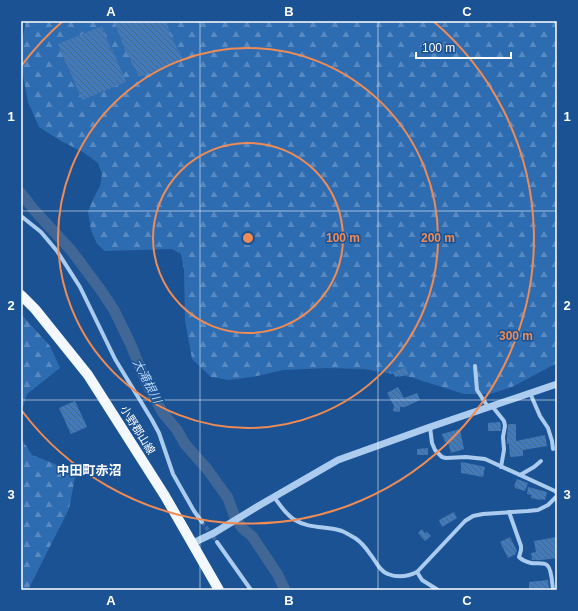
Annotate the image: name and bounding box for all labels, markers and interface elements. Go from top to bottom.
text: A [106,4,116,19]
text: B [284,4,294,19]
text: C [462,4,472,19]
scale bar [416,34,511,60]
text: 100 m [422,41,455,55]
text: 1 [7,109,15,124]
text: 1 [563,109,571,124]
centre of rings [241,231,255,245]
text: 100 m [326,231,360,245]
text: 200 m [421,231,455,245]
text: 2 [7,298,15,313]
text: 2 [563,298,571,313]
text: 300 m [499,329,533,343]
water label: 大滝根川 [130,356,165,407]
street label: 小野郡山線 [118,403,158,457]
district label: 中田町赤沼 [56,463,122,478]
text: 3 [7,487,15,502]
text: 3 [563,487,571,502]
text: A [106,593,116,608]
text: B [284,593,294,608]
text: C [462,593,472,608]

